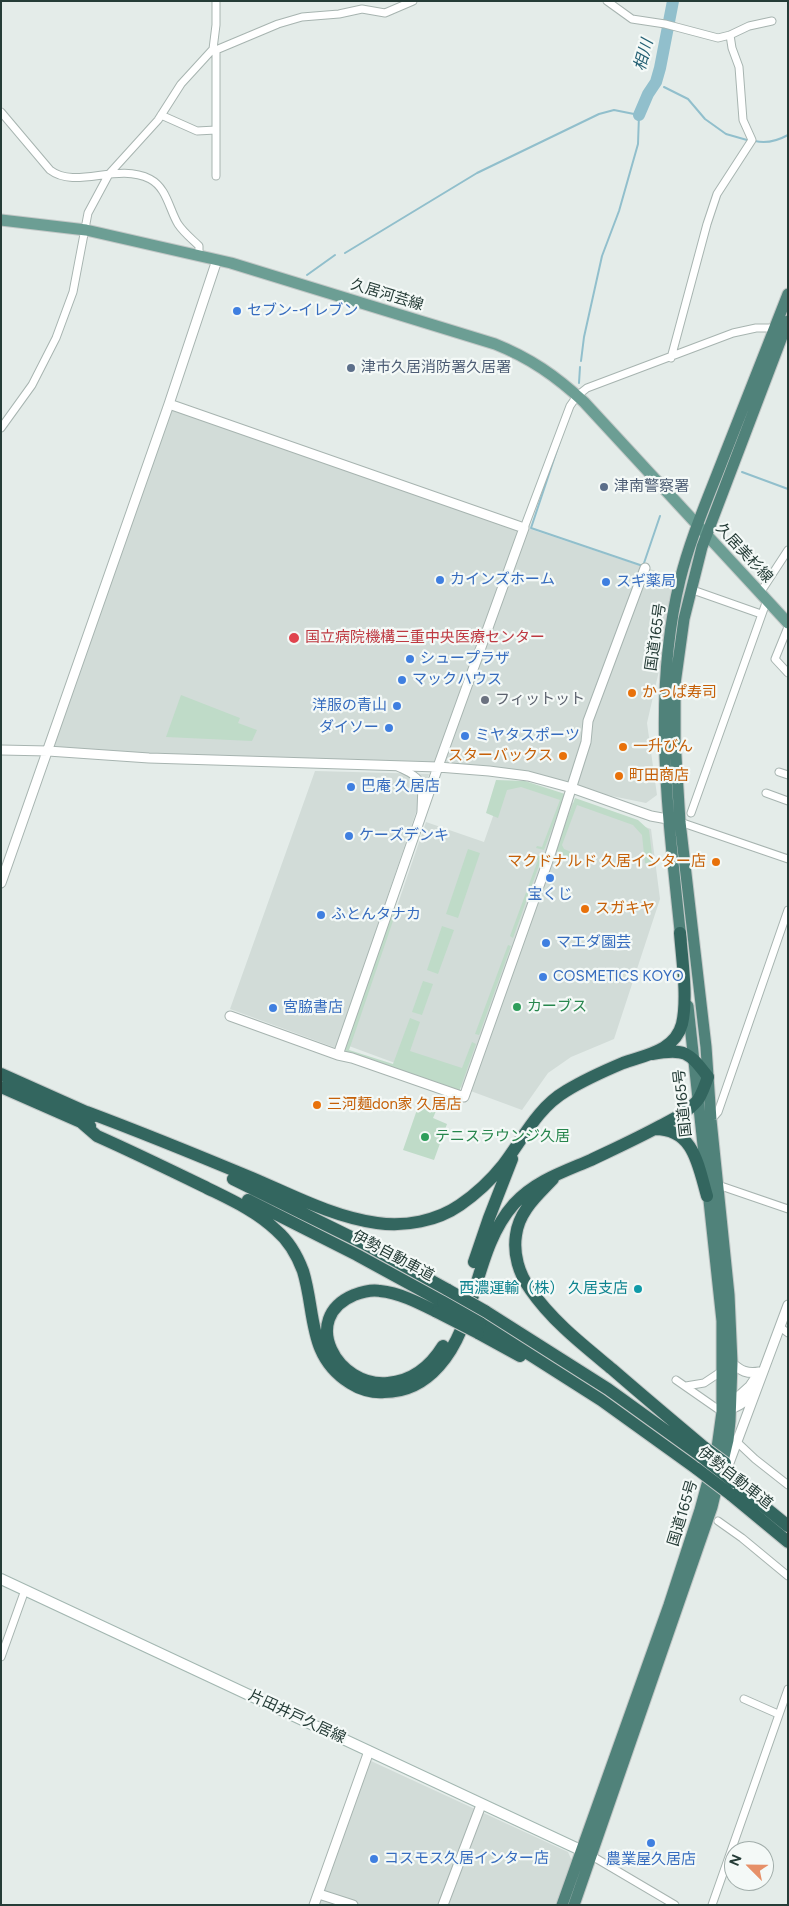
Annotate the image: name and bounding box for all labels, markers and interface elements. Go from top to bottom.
water label: 相川 [631,37,657,73]
street label: 久居河芸線 [349,275,425,315]
place label: セブン-イレブン [247,302,358,320]
marker: セブン-イレブン [231,305,243,317]
place label: 津市久居消防署久居署 [361,359,511,377]
marker: 津市久居消防署久居署 [345,362,357,374]
place label: 津南警察署 [614,478,689,496]
marker: 津南警察署 [598,481,610,493]
street label: 久居美杉線 [712,519,776,587]
place label: カインズホーム [450,571,555,589]
place label: スギ薬局 [616,573,676,591]
marker: カインズホーム [434,574,446,586]
marker: スギ薬局 [600,576,612,588]
street label: 国道165号 [642,602,670,672]
place label: 国立病院機構三重中央医療センター [305,629,545,647]
marker: 国立病院機構三重中央医療センター [287,631,301,645]
place label: シュープラザ [420,650,510,668]
marker: シュープラザ [404,653,416,665]
place label: マックハウス [412,671,502,689]
marker: マックハウス [396,674,408,686]
place label: かっぱ寿司 [642,684,717,702]
marker: かっぱ寿司 [626,687,638,699]
place label: フィットット [495,691,585,709]
marker: フィットット [479,694,491,706]
place label: 洋服の青山 [312,697,387,715]
marker: 洋服の青山 [391,700,403,712]
place label: ダイソー [319,719,379,737]
marker: ダイソー [383,722,395,734]
place label: ミヤタスポーツ [475,727,580,745]
marker: ミヤタスポーツ [459,730,471,742]
place label: 一升びん [633,738,693,756]
marker: 一升びん [617,741,629,753]
place label: スターバックス [448,747,553,765]
marker: スターバックス [557,750,569,762]
place label: 町田商店 [629,767,689,785]
marker: 町田商店 [613,770,625,782]
place label: 巴庵 久居店 [361,778,440,796]
marker: 巴庵 久居店 [345,781,357,793]
place label: ケーズデンキ [359,827,449,845]
marker: ケーズデンキ [343,830,355,842]
place label: マクドナルド 久居インター店 [507,853,706,871]
marker: マクドナルド 久居インター店 [710,856,722,868]
marker: 宝くじ [544,872,556,884]
place label: 宝くじ [528,886,572,904]
place label: スガキヤ [595,900,655,918]
marker: スガキヤ [579,903,591,915]
place label: ふとんタナカ [331,906,421,924]
marker: ふとんタナカ [315,909,327,921]
place label: マエダ園芸 [556,934,631,952]
marker: マエダ園芸 [540,937,552,949]
place label: COSMETICS KOYO [553,968,684,986]
marker: COSMETICS KOYO [537,971,549,983]
place label: カーブス [527,998,587,1016]
place label: 宮脇書店 [283,999,343,1017]
marker: カーブス [511,1001,523,1013]
marker: 宮脇書店 [267,1002,279,1014]
street label: 国道165号 [670,1068,696,1138]
place label: 三河麺don家 久居店 [327,1096,462,1114]
marker: 三河麺don家 久居店 [311,1099,323,1111]
place label: テニスラウンジ久居 [435,1128,570,1146]
marker: テニスラウンジ久居 [419,1131,431,1143]
street label: 伊勢自動車道 [349,1227,437,1285]
place label: 西濃運輸（株） 久居支店 [459,1280,628,1298]
marker: 西濃運輸（株） 久居支店 [632,1283,644,1295]
street label: 伊勢自動車道 [694,1443,776,1513]
street label: 国道165号 [664,1478,702,1548]
street label: 片田井戸久居線 [246,1687,348,1747]
marker: 農業屋久居店 [645,1837,657,1849]
north arrow [724,1841,774,1891]
place label: コスモス久居インター店 [384,1850,549,1868]
place label: 農業屋久居店 [606,1851,696,1869]
text: N [726,1852,746,1869]
marker: コスモス久居インター店 [368,1853,380,1865]

